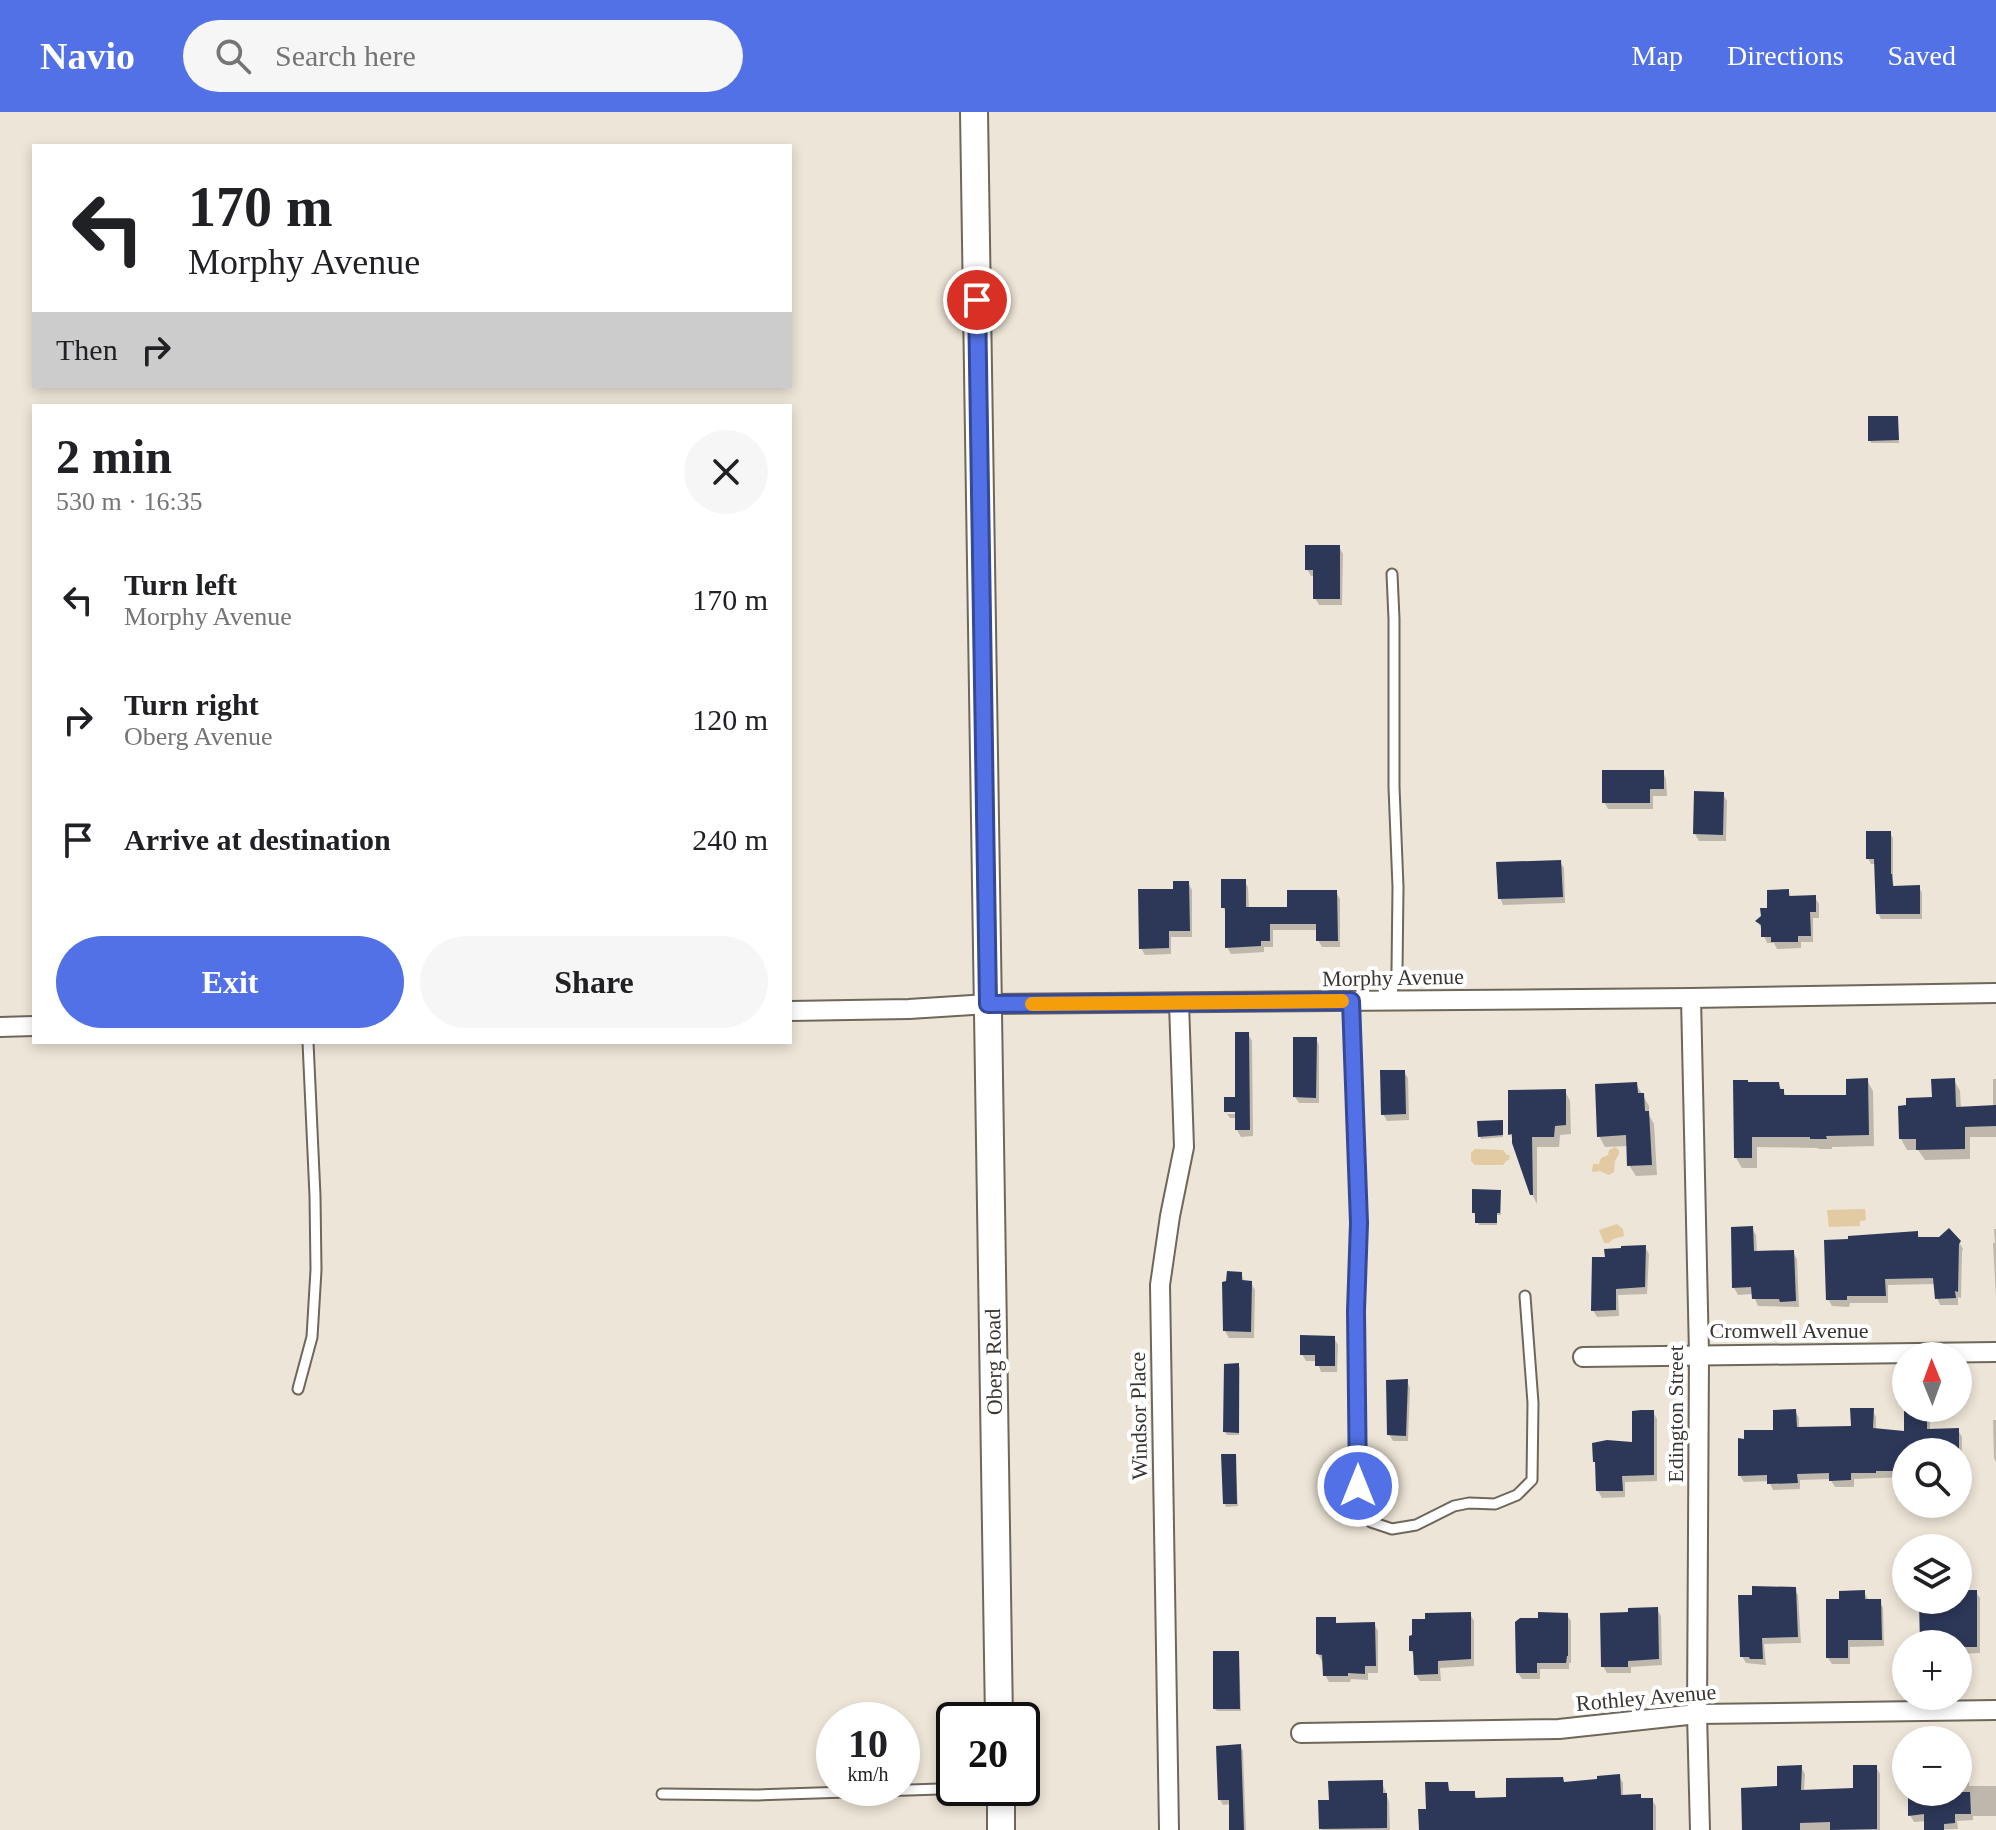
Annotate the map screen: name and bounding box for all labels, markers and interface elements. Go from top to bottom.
search box [183,20,743,92]
icon: search [211,34,255,78]
text: Navio [40,35,135,77]
text: Search here [275,39,416,72]
text: Map [1632,40,1683,71]
text: Directions [1727,40,1844,71]
text: Saved [1888,40,1956,71]
icon: left [56,176,160,280]
text: 170 m [188,176,333,238]
text: Morphy Avenue [188,242,420,282]
pin [943,266,1011,334]
icon: arrive [955,278,999,322]
icon: right [134,328,178,372]
text: Then [56,333,118,366]
text: 2 min [56,430,172,483]
button: close [684,430,768,514]
text: 530 m · 16:35 [56,487,203,516]
text: Turn left [124,568,237,601]
icon: left [56,578,100,622]
text: 170 m [692,583,768,616]
text: Morphy Avenue [124,602,292,631]
text: Turn right [124,688,259,721]
icon: right [56,698,100,742]
text: 120 m [692,703,768,736]
text: Oberg Avenue [124,722,273,751]
icon: arrive [56,818,100,862]
text: Arrive at destination [124,823,391,856]
text: 240 m [692,823,768,856]
button: Exit [56,936,404,1028]
button: Share [420,936,768,1028]
street label: Morphy Avenue [1322,964,1464,991]
street label: Oberg Road [980,1309,1007,1415]
street label: Cromwell Avenue [1709,1318,1869,1343]
north arrow [1892,1342,1972,1422]
map controls [1892,1342,1972,1806]
street label: Edington Street [1663,1345,1688,1483]
street label: Windsor Place [1125,1352,1152,1480]
button: search [1892,1438,1972,1518]
position arrow [1316,1444,1400,1528]
button: layers [1892,1534,1972,1614]
button: + [1892,1630,1972,1710]
street label: Rothley Avenue [1575,1679,1717,1716]
speed limit sign: 20 [936,1702,1040,1806]
text: 10 [848,1721,888,1766]
button: − [1892,1726,1972,1806]
text: km/h [847,1763,889,1785]

